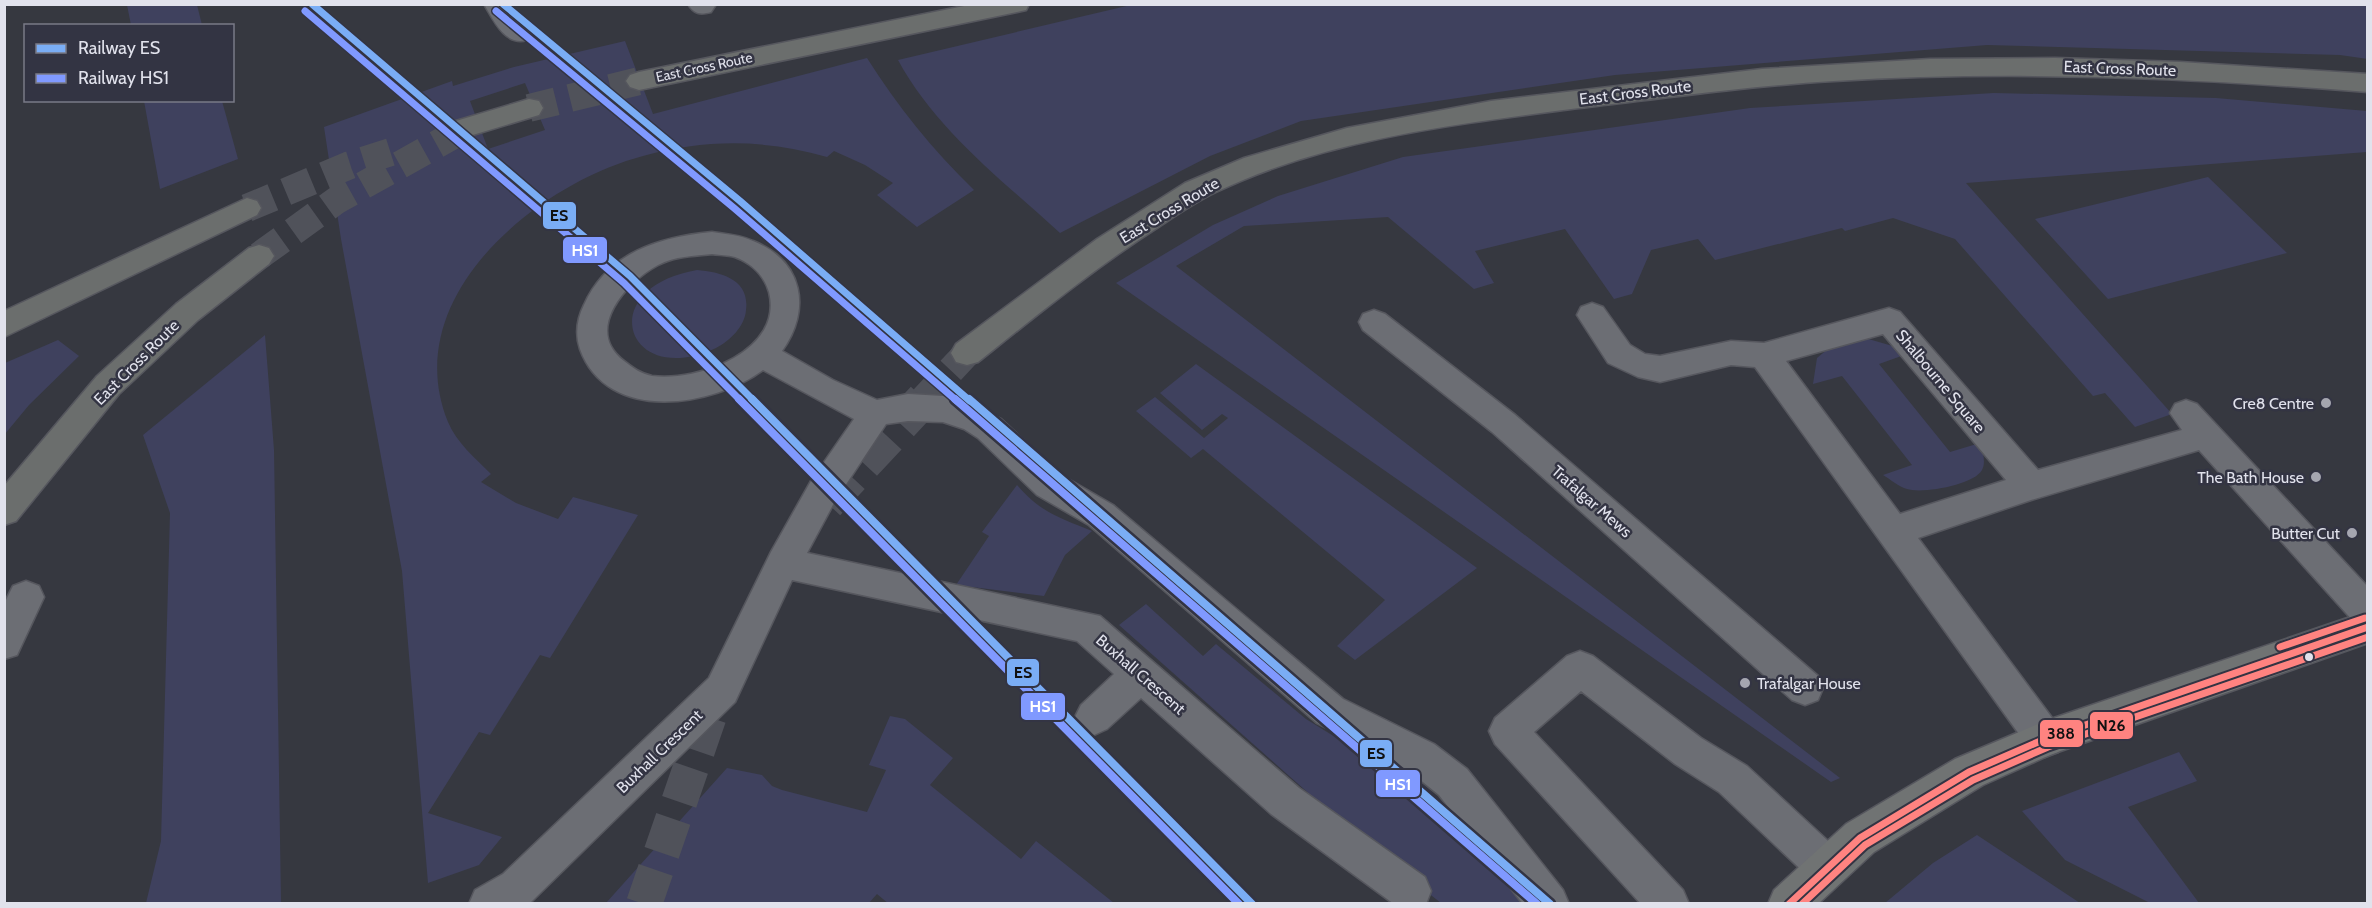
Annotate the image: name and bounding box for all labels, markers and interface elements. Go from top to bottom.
legend [24,24,234,102]
text: Railway ES [78,37,160,59]
street label: East Cross Route [654,48,754,86]
street label: East Cross Route [2063,57,2177,80]
text: Railway HS1 [78,67,169,89]
street label: East Cross Route [1578,76,1692,109]
street label: East Cross Route [1116,173,1222,248]
line badge: ES [542,201,577,230]
text: ES [550,206,568,225]
line badge: HS1 [562,236,608,264]
text: HS1 [572,241,598,260]
street label: East Cross Route [90,316,183,409]
street label: Shalbourne Square [1892,326,1989,437]
place label: Cre8 Centre [2233,394,2314,413]
marker: Cre8 Centre [2319,396,2333,410]
street label: Trafalgar Mews [1548,461,1636,542]
place label: The Bath House [2197,468,2304,487]
marker: The Bath House [2309,470,2323,484]
place label: Butter Cut [2271,524,2341,543]
marker: Butter Cut [2345,526,2359,540]
street label: Buxhall Crescent [1092,630,1190,719]
unlabelled marker [2303,651,2315,663]
line badge: ES [1006,658,1040,687]
text: ES [1014,663,1032,682]
place label: Trafalgar House [1757,674,1861,693]
marker: Trafalgar House [1738,676,1752,690]
line badge: HS1 [1020,692,1066,721]
text: HS1 [1030,697,1056,716]
street label: Buxhall Crescent [612,705,707,797]
line badge: N26 [2089,711,2134,740]
text: N26 [2097,716,2125,735]
line badge: 388 [2039,719,2084,748]
text: 388 [2047,724,2075,743]
line badge: ES [1359,739,1393,768]
text: ES [1367,744,1385,763]
line badge: HS1 [1375,769,1421,798]
text: HS1 [1385,775,1411,794]

